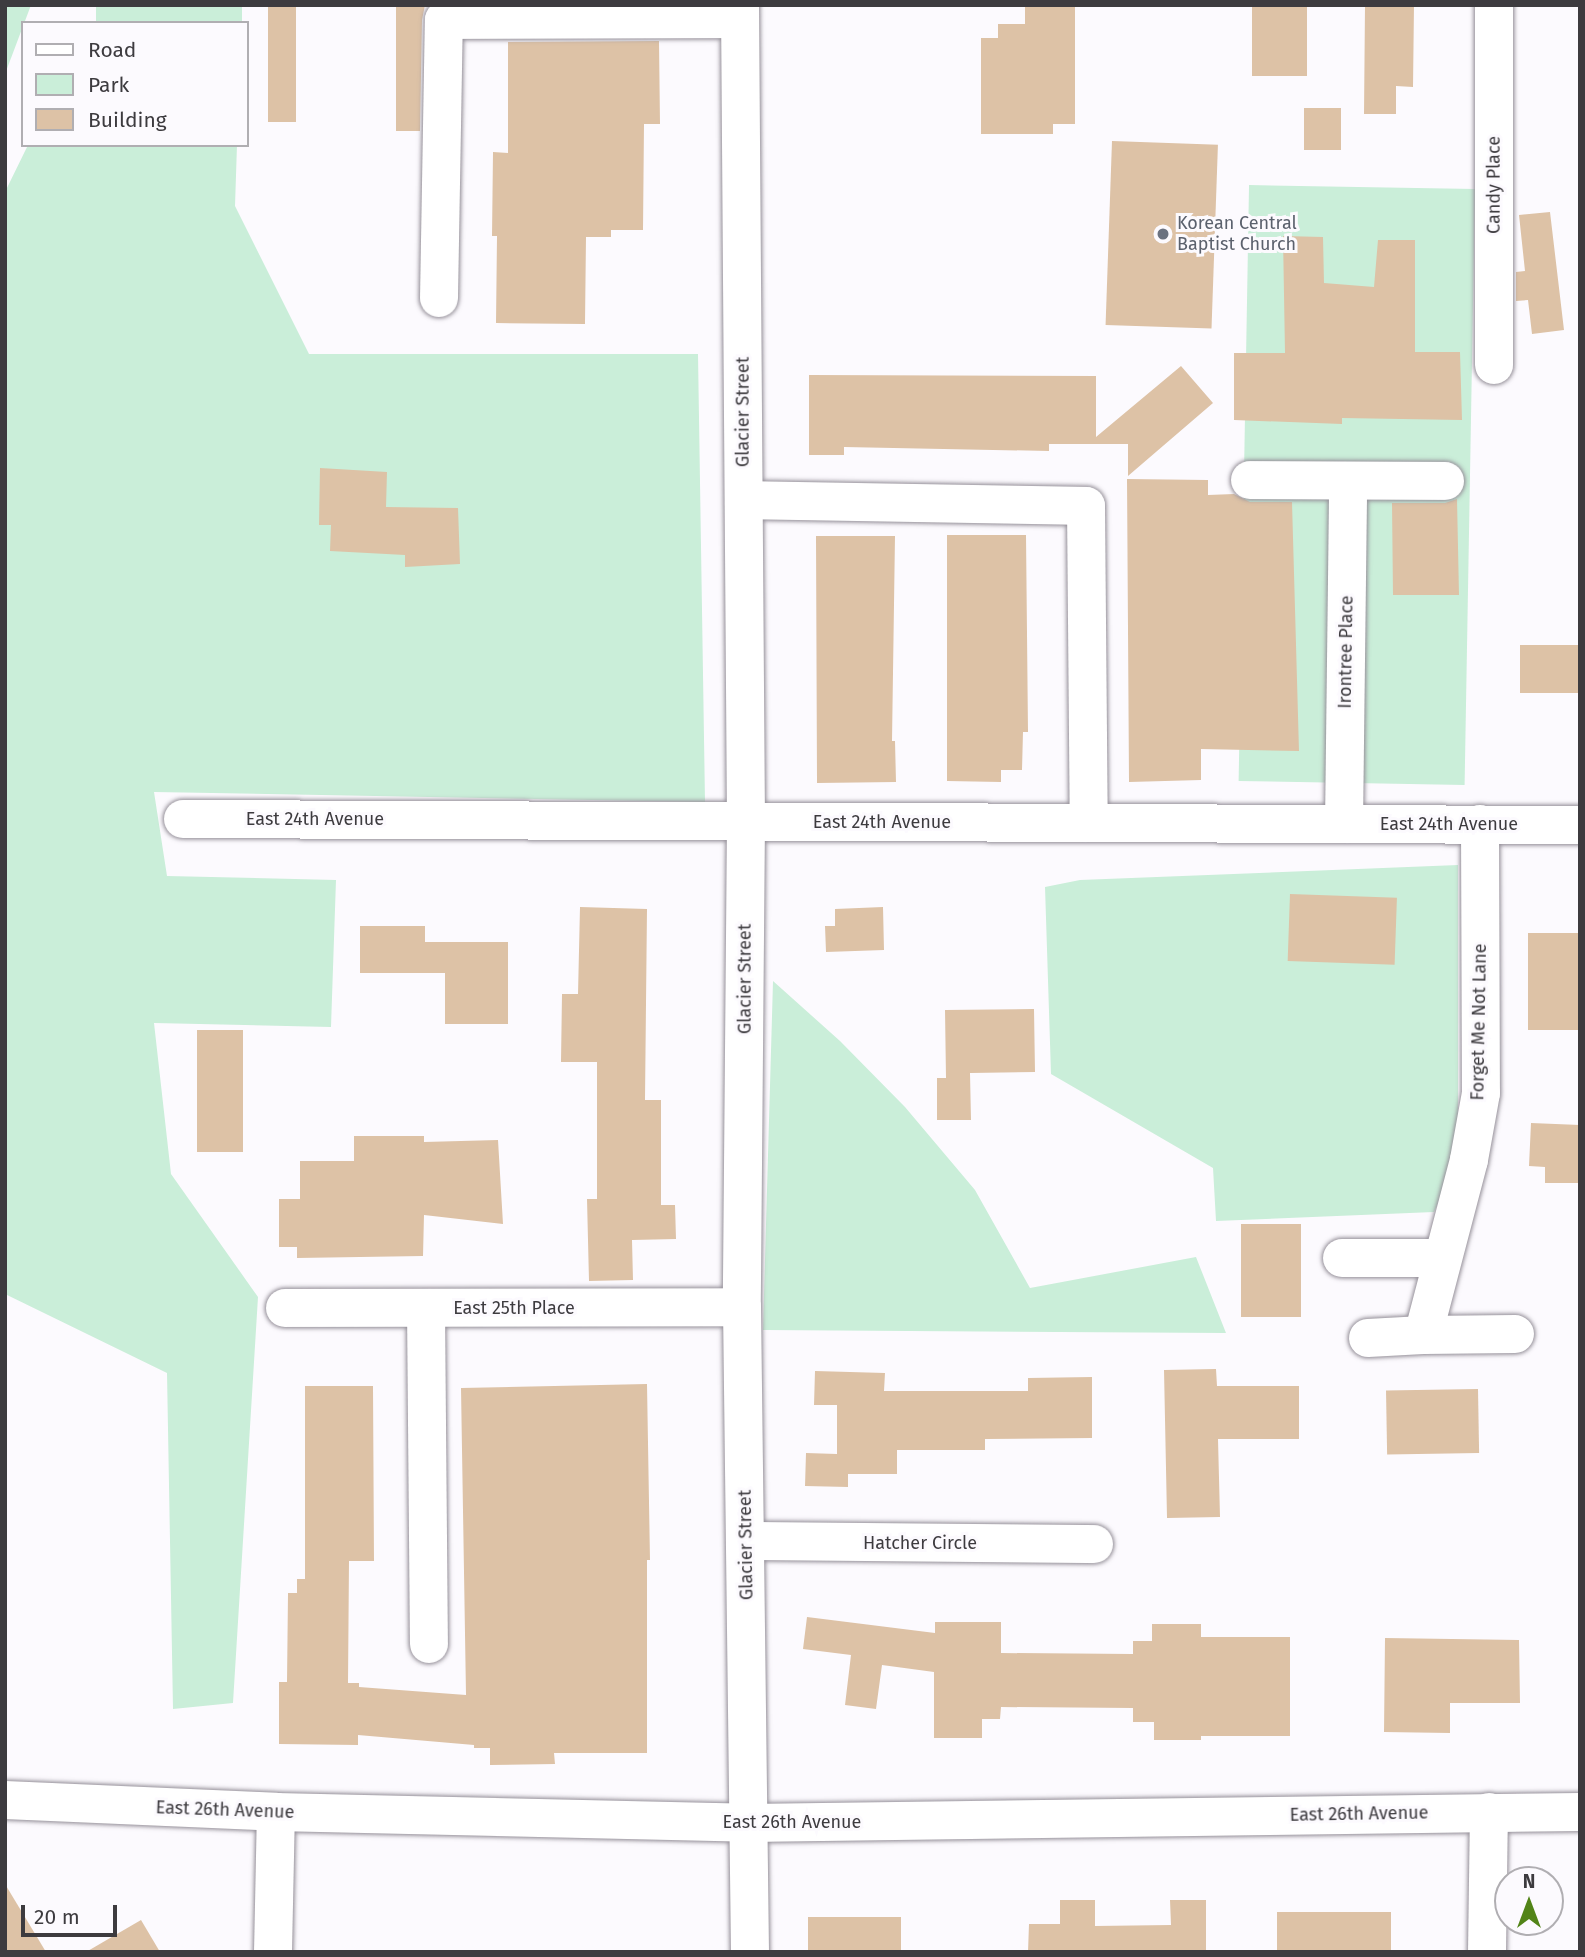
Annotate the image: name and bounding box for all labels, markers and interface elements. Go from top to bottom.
legend [21,21,248,147]
text: Road [88,37,136,63]
text: Park [88,72,129,98]
text: Building [88,107,167,133]
street label: Candy Place [1483,136,1505,234]
place label: Korean Central Baptist Church [1177,213,1297,256]
marker: Korean Central Baptist Church [1155,226,1171,242]
street label: Glacier Street [732,357,754,467]
street label: Irontree Place [1334,595,1358,709]
street label: East 24th Avenue [246,808,384,830]
street label: East 24th Avenue [813,811,951,833]
street label: East 24th Avenue [1380,813,1518,835]
street label: Glacier Street [734,924,756,1034]
street label: Forget Me Not Lane [1467,943,1491,1101]
street label: East 25th Place [453,1297,575,1319]
street label: Glacier Street [734,1490,758,1600]
street label: Hatcher Circle [863,1532,977,1554]
street label: East 26th Avenue [155,1797,295,1823]
street label: East 26th Avenue [1289,1802,1429,1826]
street label: East 26th Avenue [723,1811,861,1833]
north arrow [1494,1866,1564,1936]
text: N [1523,1870,1535,1893]
scale bar [24,1890,121,1934]
text: 20 m [34,1904,80,1930]

